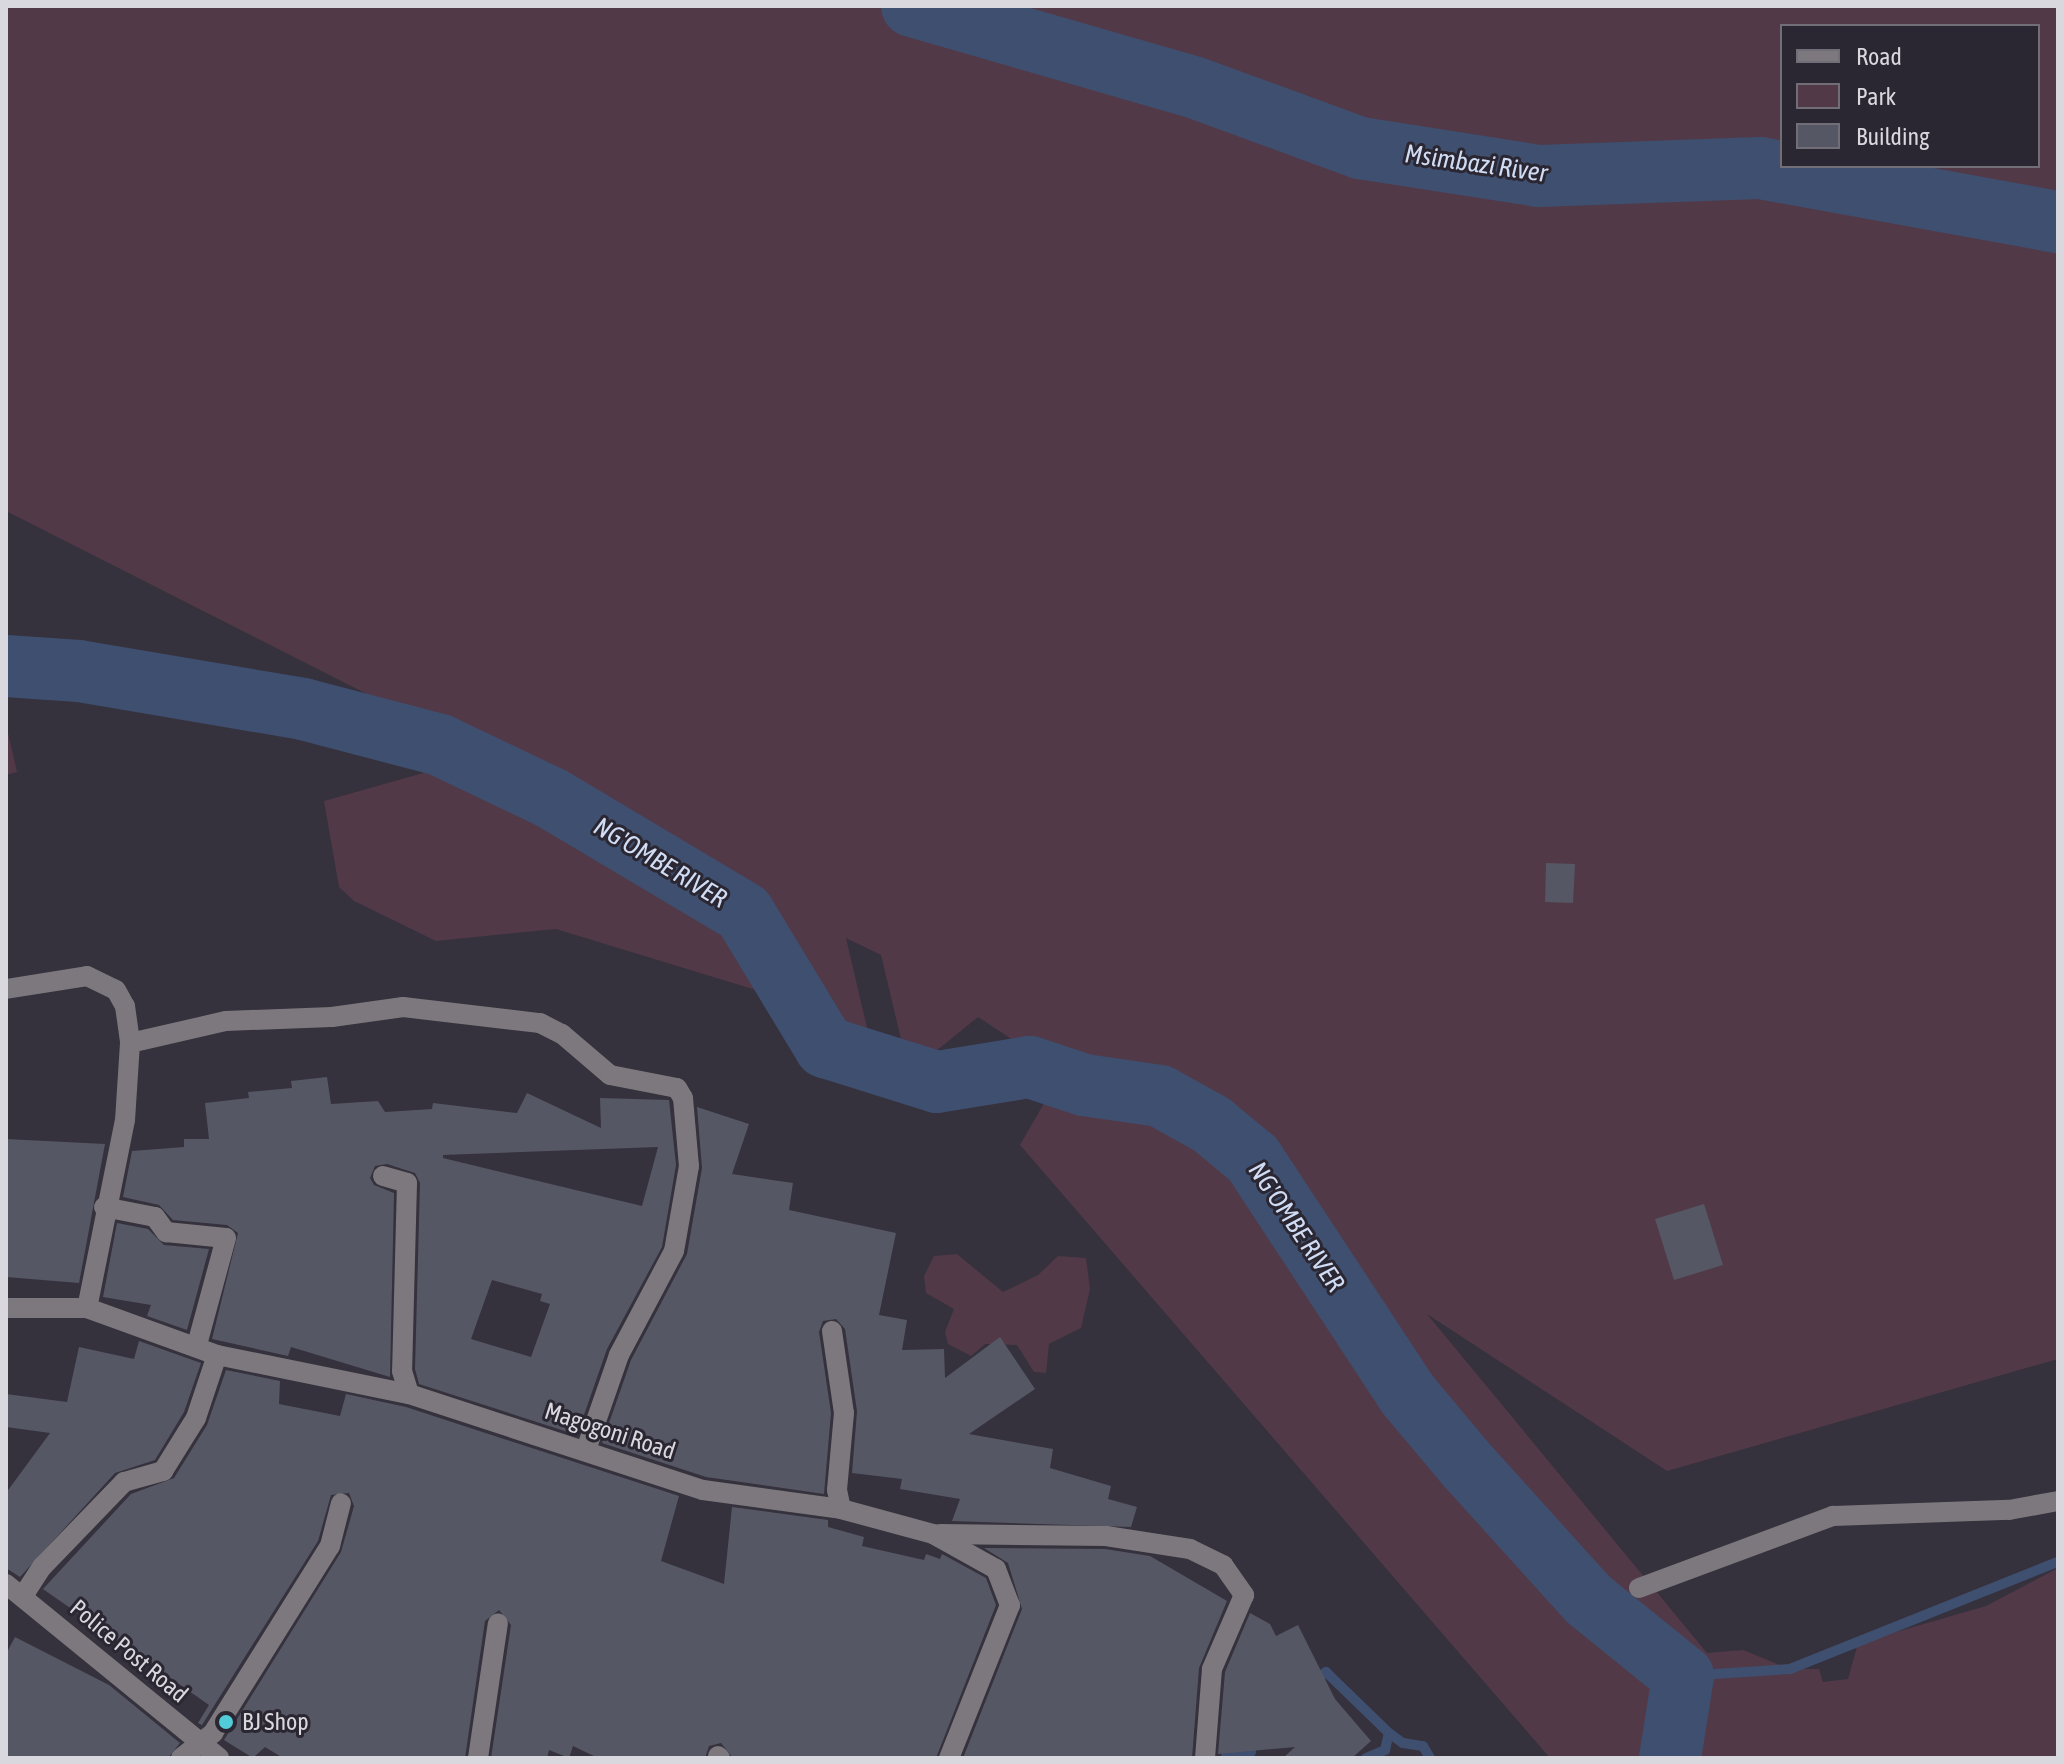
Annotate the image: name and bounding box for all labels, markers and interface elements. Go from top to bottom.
legend [1780,24,2040,168]
text: Road [1856,43,1902,70]
text: Park [1856,83,1896,110]
text: Building [1856,123,1929,150]
water label: Msimbazi River [1403,139,1549,189]
water label: NG'OMBE RIVER [588,811,732,915]
water label: NG'OMBE RIVER [1241,1156,1351,1298]
street label: Magogoni Road [541,1396,679,1466]
street label: Police Post Road [64,1593,194,1709]
place label: BJ Shop [242,1708,309,1736]
marker: BJ Shop [217,1713,235,1731]

